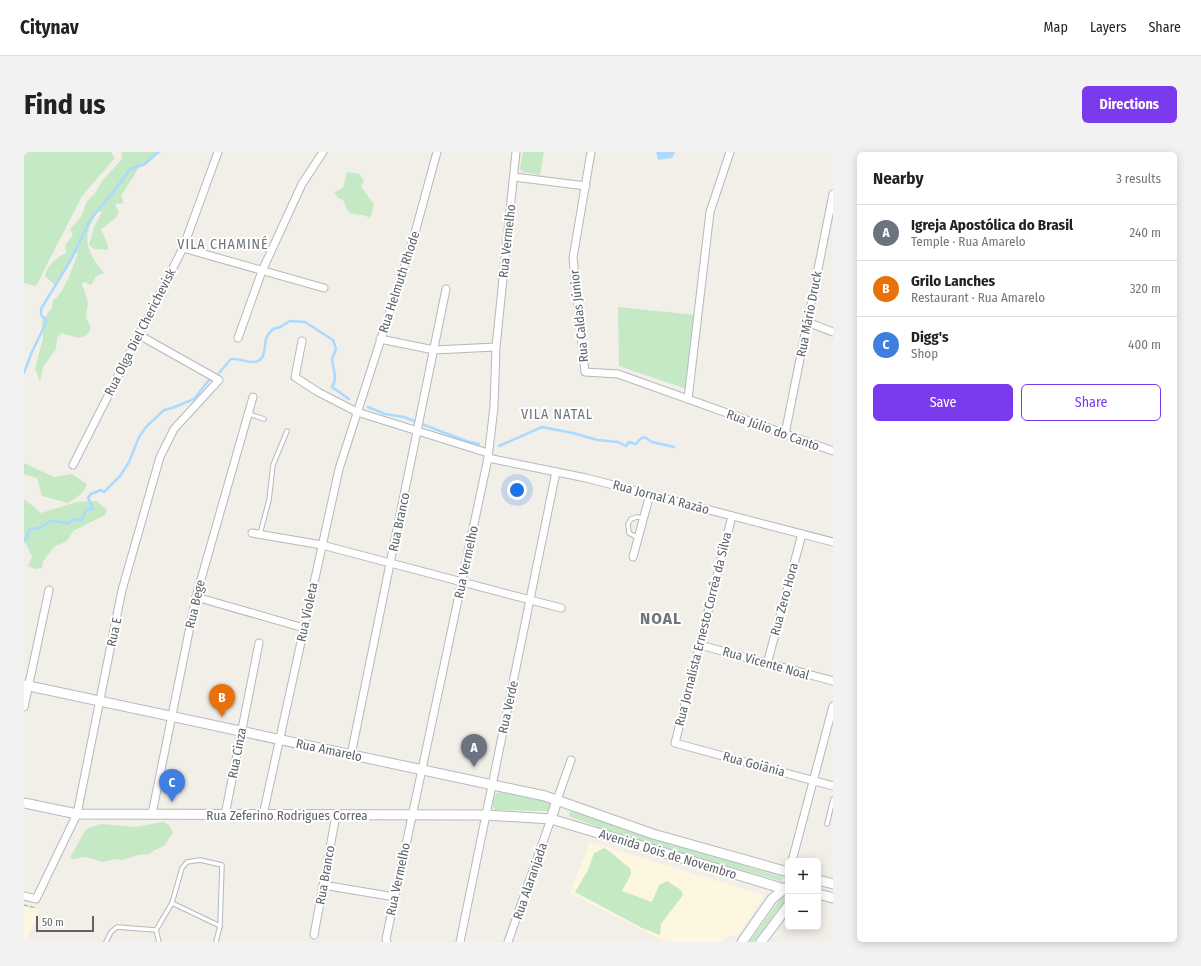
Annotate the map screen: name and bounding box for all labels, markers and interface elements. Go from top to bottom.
text: Citynav [20,16,79,39]
text: Map [1044,19,1068,36]
text: Layers [1090,19,1126,36]
text: Share [1148,19,1181,36]
button: Directions [1082,86,1177,123]
text: Find us [24,88,106,121]
text: Nearby [873,168,924,189]
text: 3 results [1116,171,1161,186]
street label: Rua Vermelho [496,203,518,279]
text: Igreja Apostólica do Brasil [911,216,1073,234]
text: A [882,225,890,240]
text: 240 m [1129,225,1161,240]
street label: Rua Helmuth Rhode [375,229,423,335]
text: Temple · Rua Amarelo [911,234,1026,249]
district label: VILA CHAMINÉ [177,235,269,253]
street label: Rua Olga Diel Cherichevisk [101,265,179,398]
street label: Rua Caldas Júnior [567,268,591,363]
street label: Rua Mário Druck [793,269,825,358]
text: Grilo Lanches [911,272,995,290]
text: B [882,281,890,296]
text: 320 m [1130,281,1161,296]
text: Restaurant · Rua Amarelo [911,290,1045,305]
text: Digg's [911,328,949,346]
text: C [883,337,889,352]
text: 400 m [1128,337,1161,352]
text: Shop [911,346,938,361]
button: Save [873,384,1013,421]
button: Share [1021,384,1161,421]
district label: VILA NATAL [521,406,593,423]
street label: Rua Júlio do Canto [725,406,822,454]
street label: Rua Jornal A Razão [611,477,711,517]
your location [507,480,527,500]
street label: Rua Branco [385,491,413,553]
street label: Rua Vermelho [451,524,481,600]
street label: Rua Jornalista Ernesto Corrêa da Silva [672,530,734,728]
street label: Rua Zero Hora [767,561,801,637]
street label: Rua Bege [182,578,208,630]
street label: Rua Violeta [293,581,321,643]
district label: NOAL [640,608,682,629]
street label: Rua E [104,616,124,648]
street label: Rua Vicente Noal [721,643,812,683]
street label: Rua Verde [495,679,521,735]
pin: B [209,684,235,717]
street label: Rua Cinza [225,726,249,780]
pin: A [461,734,487,767]
street label: Rua Amarelo [295,736,364,764]
street label: Rua Goiânia [721,749,787,779]
pin: C [159,769,185,802]
street label: Rua Zeferino Rodrigues Correa [206,808,368,823]
street label: Avenida Dois de Novembro [597,826,739,882]
street label: Rua Vermelho [383,841,413,917]
street label: Rua Alaranjada [510,841,550,921]
street label: Rua Branco [312,844,338,906]
map controls [785,858,821,930]
button: + [785,858,821,894]
button: − [785,894,821,930]
scale bar [36,914,94,933]
text: 50 m [42,916,64,929]

